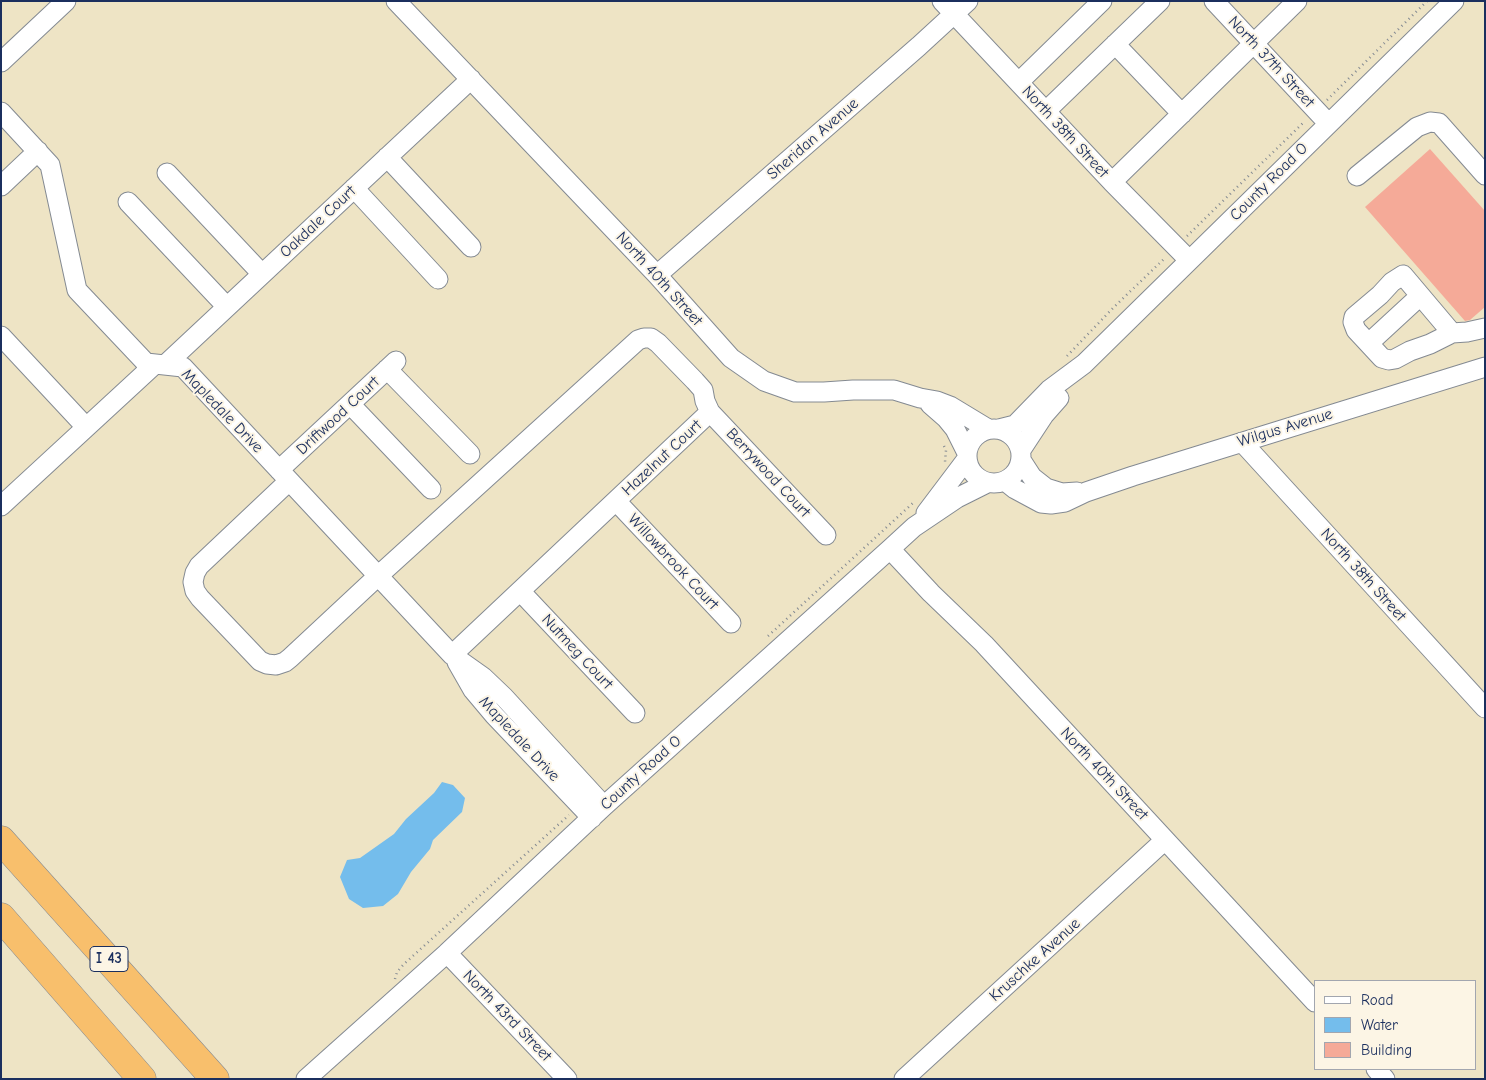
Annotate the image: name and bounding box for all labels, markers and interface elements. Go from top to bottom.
street label: North 37th Street [1224,12,1318,112]
street label: North 38th Street [1017,82,1113,182]
street label: Sheridan Avenue [763,94,863,184]
street label: County Road O [1226,139,1312,225]
street label: Oakdale Court [276,182,360,262]
street label: North 40th Street [612,228,706,330]
street label: Mapledale Drive [177,365,267,457]
street label: Driftwood Court [293,373,383,459]
street label: Wilgus Avenue [1235,404,1335,452]
street label: Hazelnut Court [618,416,706,500]
street label: Berrywood Court [722,424,814,522]
street label: Willowbrook Court [624,510,722,614]
street label: North 38th Street [1316,524,1410,626]
street label: Nutmeg Court [537,610,617,694]
street label: Mapledale Drive [475,692,563,786]
street label: North 40th Street [1056,724,1152,824]
street label: County Road O [596,732,686,814]
street label: Kruschke Avenue [986,914,1084,1006]
road number: I 43 [90,946,128,972]
street label: North 43rd Street [459,966,555,1066]
legend [1314,980,1476,1070]
text: Road [1361,991,1393,1009]
text: Water [1361,1016,1398,1034]
text: Building [1361,1041,1412,1059]

